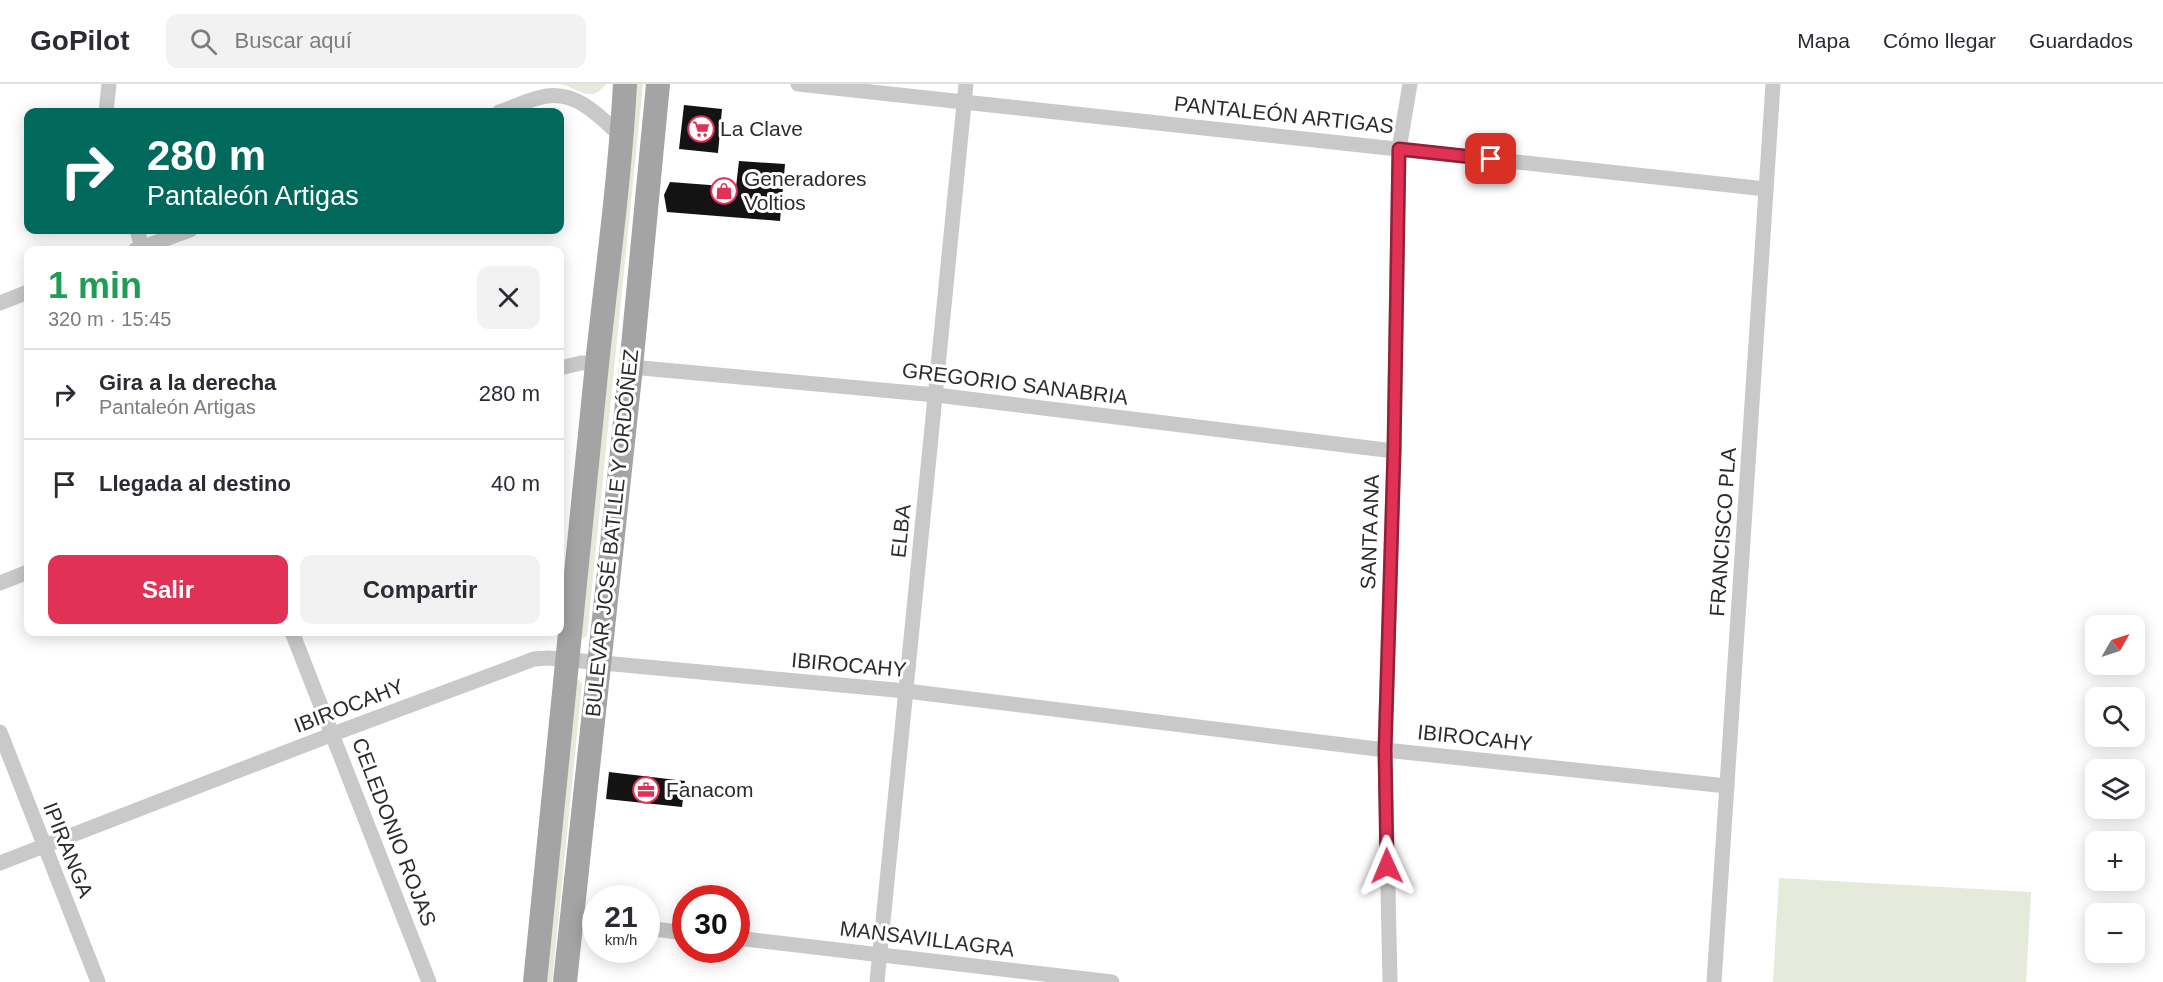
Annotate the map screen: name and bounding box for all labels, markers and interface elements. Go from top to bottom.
search box [166,14,586,68]
text: GoPilot [30,25,130,56]
icon: search [187,25,220,58]
text: Buscar aquí [235,28,352,53]
text: Mapa [1797,29,1850,52]
text: Cómo llegar [1883,29,1996,52]
text: Guardados [2029,29,2133,52]
street label: PANTALEÓN ARTIGAS [1173,92,1395,137]
supermarket icon: La Clave [686,114,716,144]
place label: La Clave [720,117,803,140]
icon: right [48,132,126,210]
text: 280 m [147,132,266,179]
pin [1465,133,1516,184]
icon: arrive [1474,142,1507,175]
place label: Generadores Voltios [744,167,867,214]
shop icon: Generadores Voltios [709,176,739,206]
text: Pantaleón Artigas [147,181,359,211]
text: 1 min [48,265,142,306]
button: close [477,266,540,329]
text: 320 m · 15:45 [48,308,171,330]
street label: BULEVAR JOSÉ BATLLE Y ORDÓÑEZ [581,348,642,718]
street label: GREGORIO SANABRIA [901,358,1129,409]
text: Gira a la derecha [99,370,276,395]
icon: right [48,378,81,411]
text: 280 m [479,381,540,406]
text: Pantaleón Artigas [99,396,256,418]
street label: FRANCISCO PLA [1705,447,1740,617]
icon: arrive [48,468,81,501]
text: Llegada al destino [99,471,291,496]
text: 40 m [491,471,540,496]
street label: SANTA ANA [1356,474,1383,590]
street label: ELBA [886,503,915,559]
button: Salir [48,555,288,624]
button: Compartir [300,555,540,624]
north arrow [2085,615,2145,675]
map controls [2085,615,2145,963]
street label: IBIROCAHY [790,648,908,681]
street label: IBIROCAHY [291,674,407,737]
button: search [2085,687,2145,747]
street label: IBIROCAHY [1416,720,1534,755]
street label: CELEDONIO ROJAS [348,735,441,929]
button: layers [2085,759,2145,819]
office icon: Fanacom [631,775,661,805]
place label: Fanacom [666,778,754,801]
street label: IPIRANGA [39,799,98,901]
button: + [2085,831,2145,891]
position arrow [1355,834,1419,898]
speed limit sign: 30 [672,885,750,963]
text: 21 [604,900,638,933]
button: − [2085,903,2145,963]
street label: MANSAVILLAGRA [838,916,1016,961]
text: km/h [605,931,637,948]

